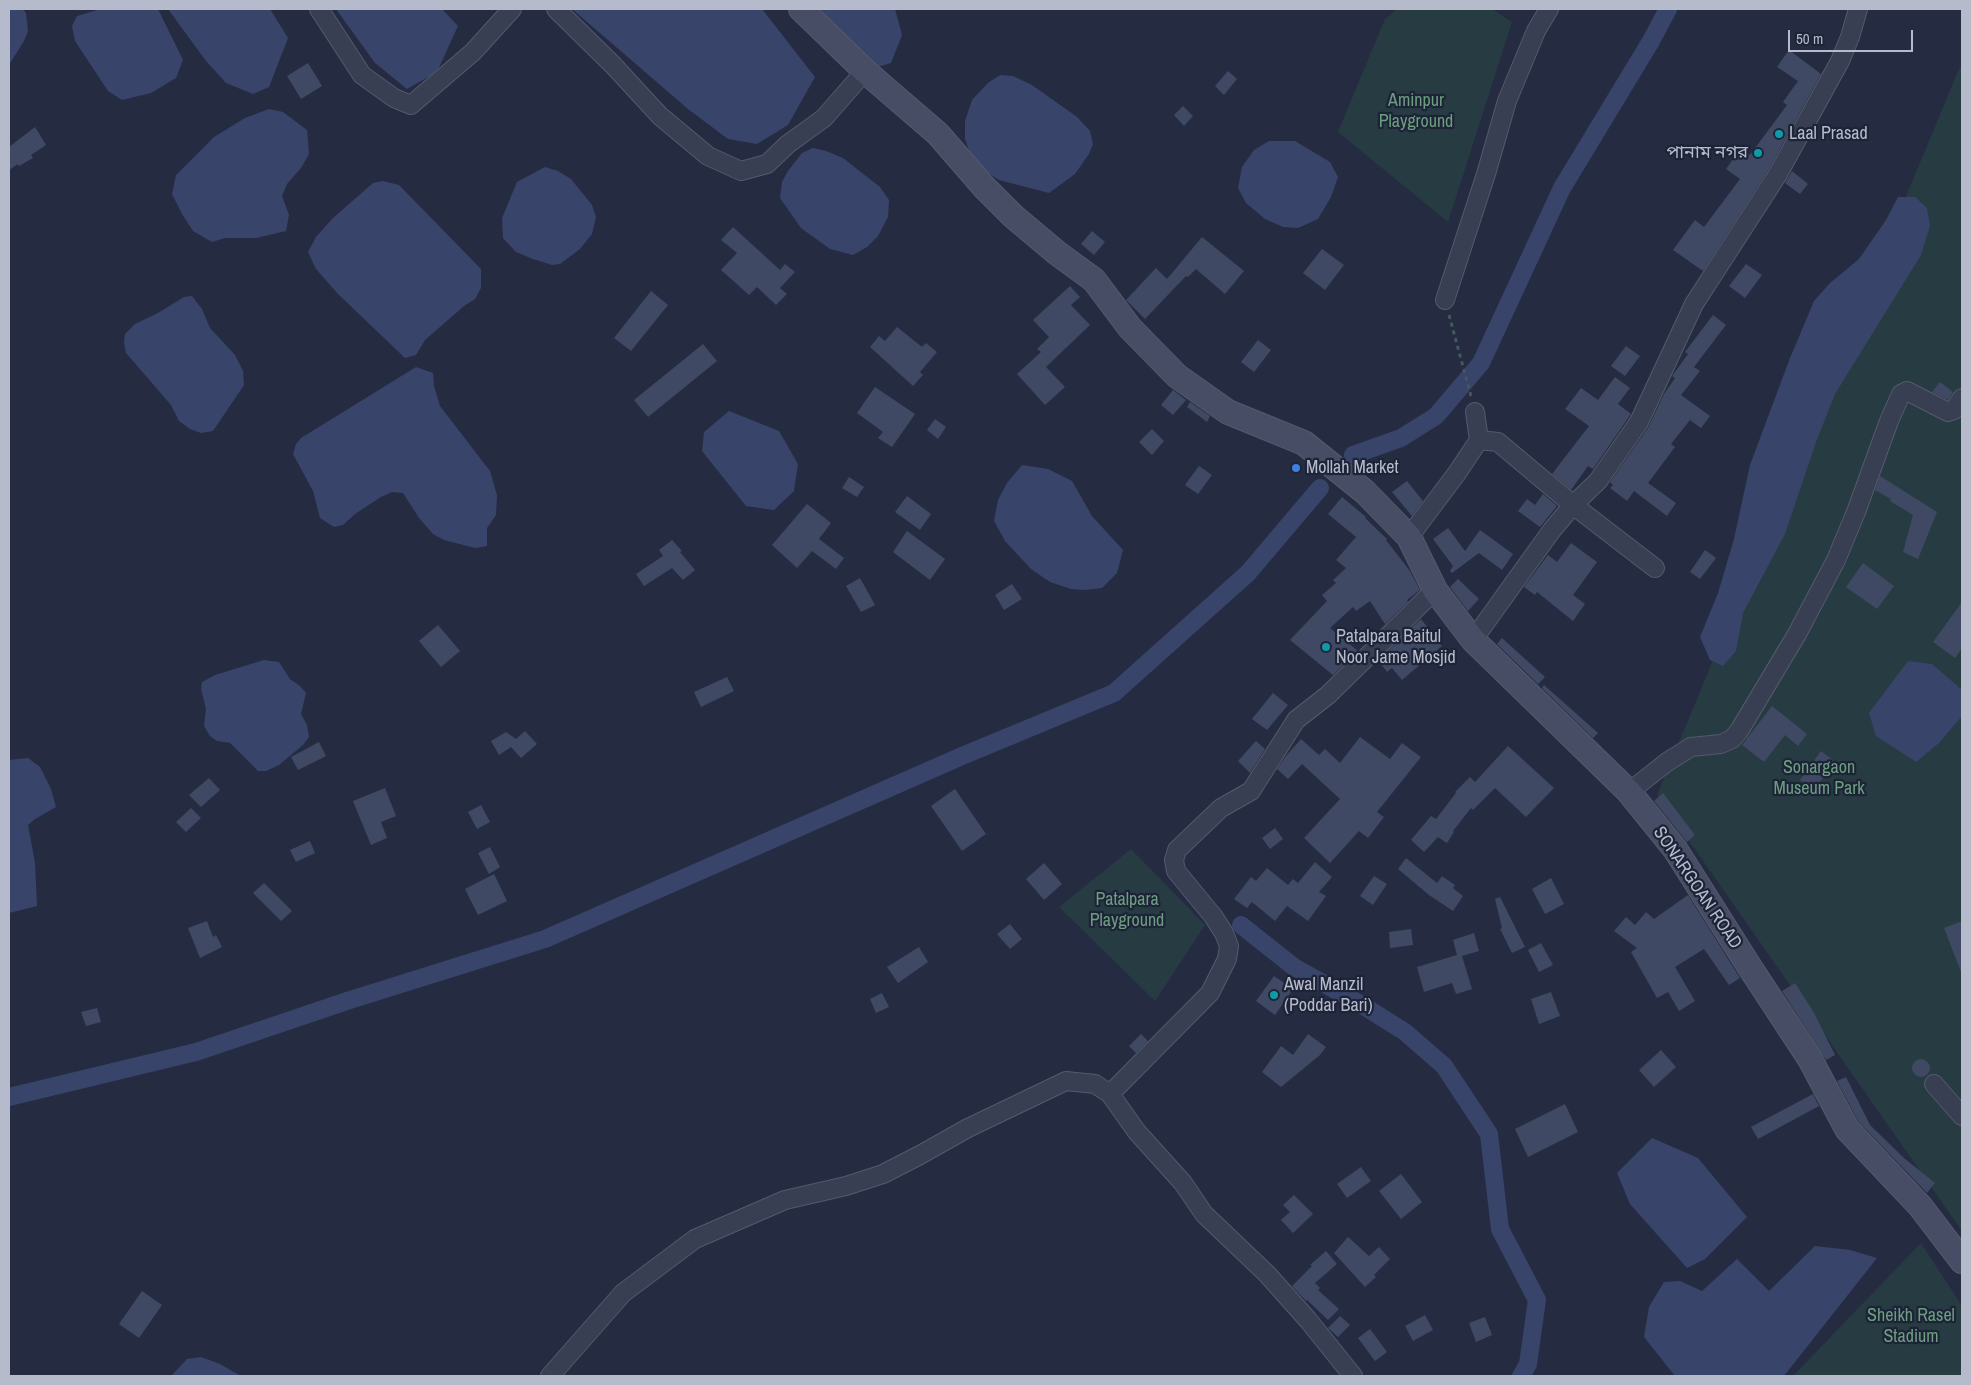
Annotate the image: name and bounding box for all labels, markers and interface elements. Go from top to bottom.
scale bar [1791,20,1916,52]
text: 50 m [1796,28,1823,49]
park label: Aminpur Playground [1379,90,1453,132]
place label: Laal Prasad [1789,123,1868,145]
marker: Laal Prasad [1773,128,1785,140]
place label: পানাম নগর [1666,142,1748,164]
marker: পানাম নগর [1752,147,1764,159]
place label: Mollah Market [1306,457,1399,479]
marker: Mollah Market [1290,462,1302,474]
place label: Patalpara Baitul Noor Jame Mosjid [1336,626,1456,669]
marker: Patalpara Baitul Noor Jame Mosjid [1320,641,1332,653]
park label: Sonargaon Museum Park [1773,757,1865,800]
street label: SONARGOAN ROAD [1648,823,1746,953]
park label: Patalpara Playground [1090,889,1164,932]
place label: Awal Manzil (Poddar Bari) [1284,974,1373,1016]
marker: Awal Manzil (Poddar Bari) [1268,989,1280,1001]
park label: Sheikh Rasel Stadium [1867,1305,1955,1348]

